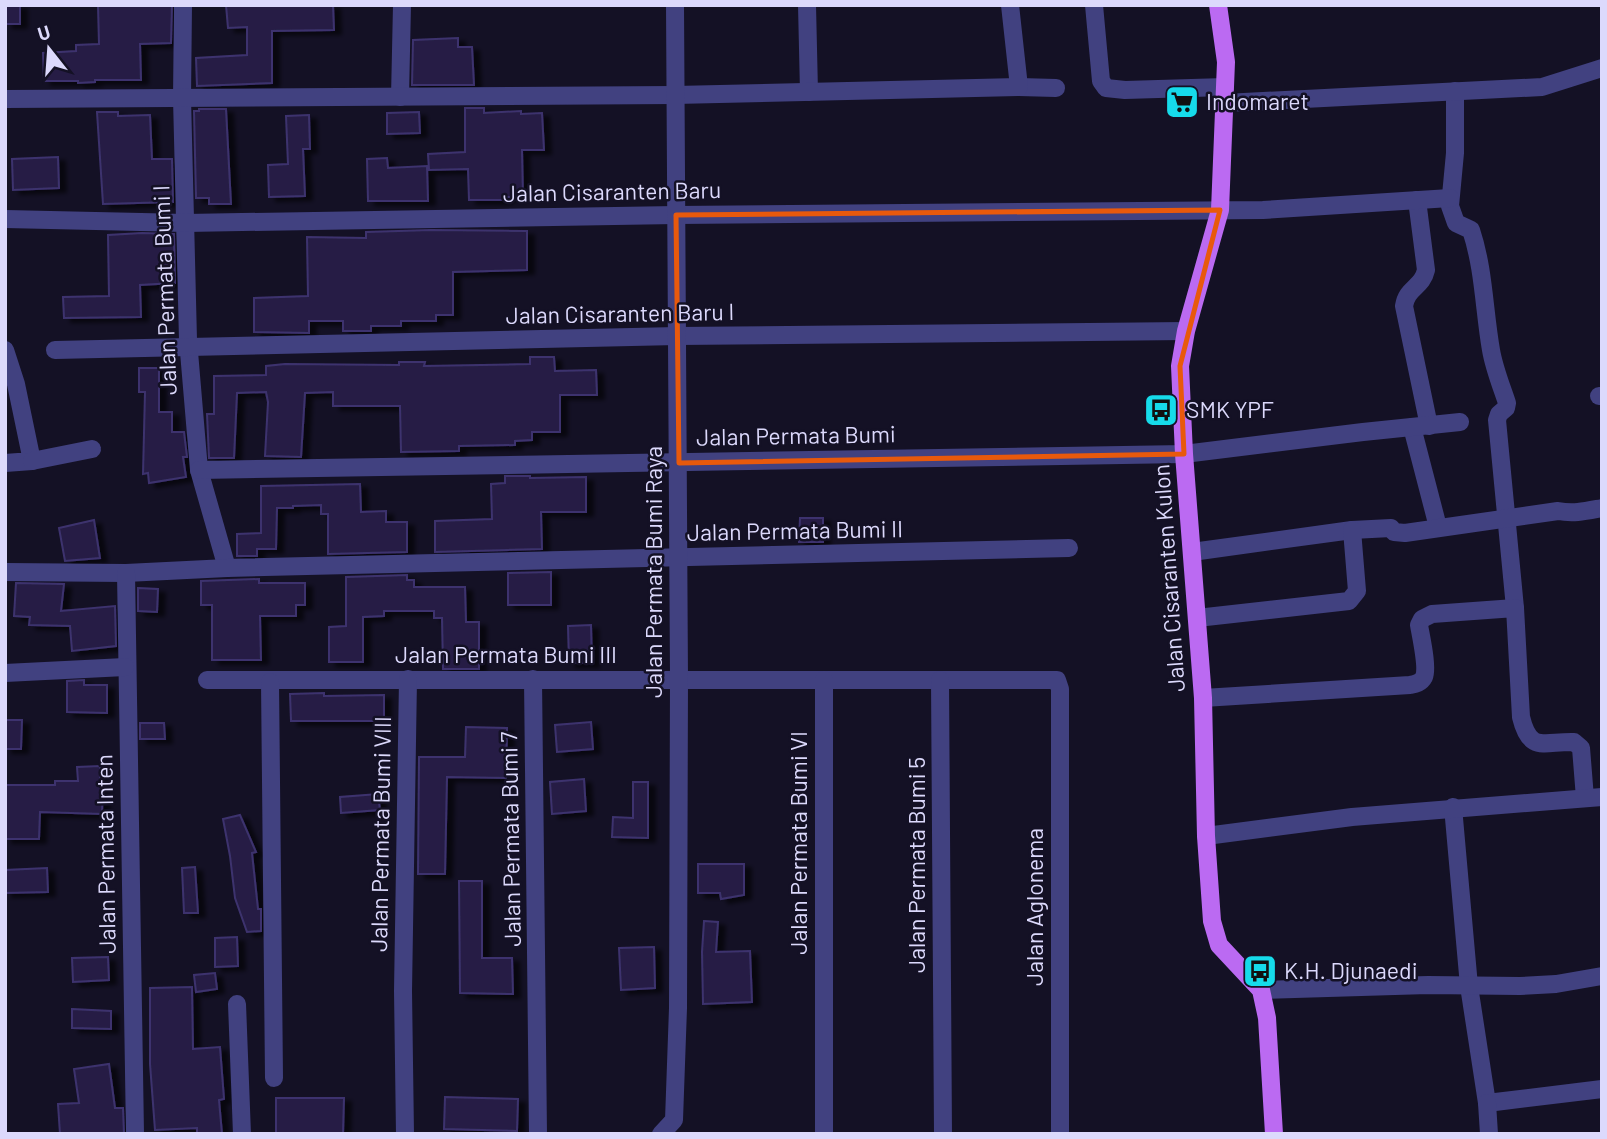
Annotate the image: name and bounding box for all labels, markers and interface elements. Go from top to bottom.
north arrow [14,14,84,84]
text: U [35,20,53,45]
supermarket icon: Indomaret [1163,83,1201,121]
place label: Indomaret [1206,87,1309,115]
street label: Jalan Cisaranten Baru [503,175,721,207]
street label: Jalan Permata Bumi I [146,185,182,396]
street label: Jalan Cisaranten Baru I [505,297,735,329]
bus stop icon: SMK YPF [1142,391,1180,429]
place label: SMK YPF [1186,395,1274,423]
street label: Jalan Permata Bumi [696,419,896,451]
street label: Jalan Permata Bumi Raya [639,446,667,698]
street label: Jalan Cisaranten Kulon [1146,463,1190,693]
street label: Jalan Permata Bumi II [687,514,903,546]
street label: Jalan Permata Bumi III [395,640,617,668]
street label: Jalan Permata Bumi VIII [364,716,396,952]
street label: Jalan Permata Bumi 7 [494,731,526,947]
street label: Jalan Permata Bumi VI [784,731,812,955]
street label: Jalan Permata Inten [89,754,121,954]
street label: Jalan Permata Bumi 5 [902,757,930,973]
street label: Jalan Aglonema [1020,828,1048,986]
bus stop icon: K.H. Djunaedi [1241,952,1279,990]
place label: K.H. Djunaedi [1284,956,1418,984]

